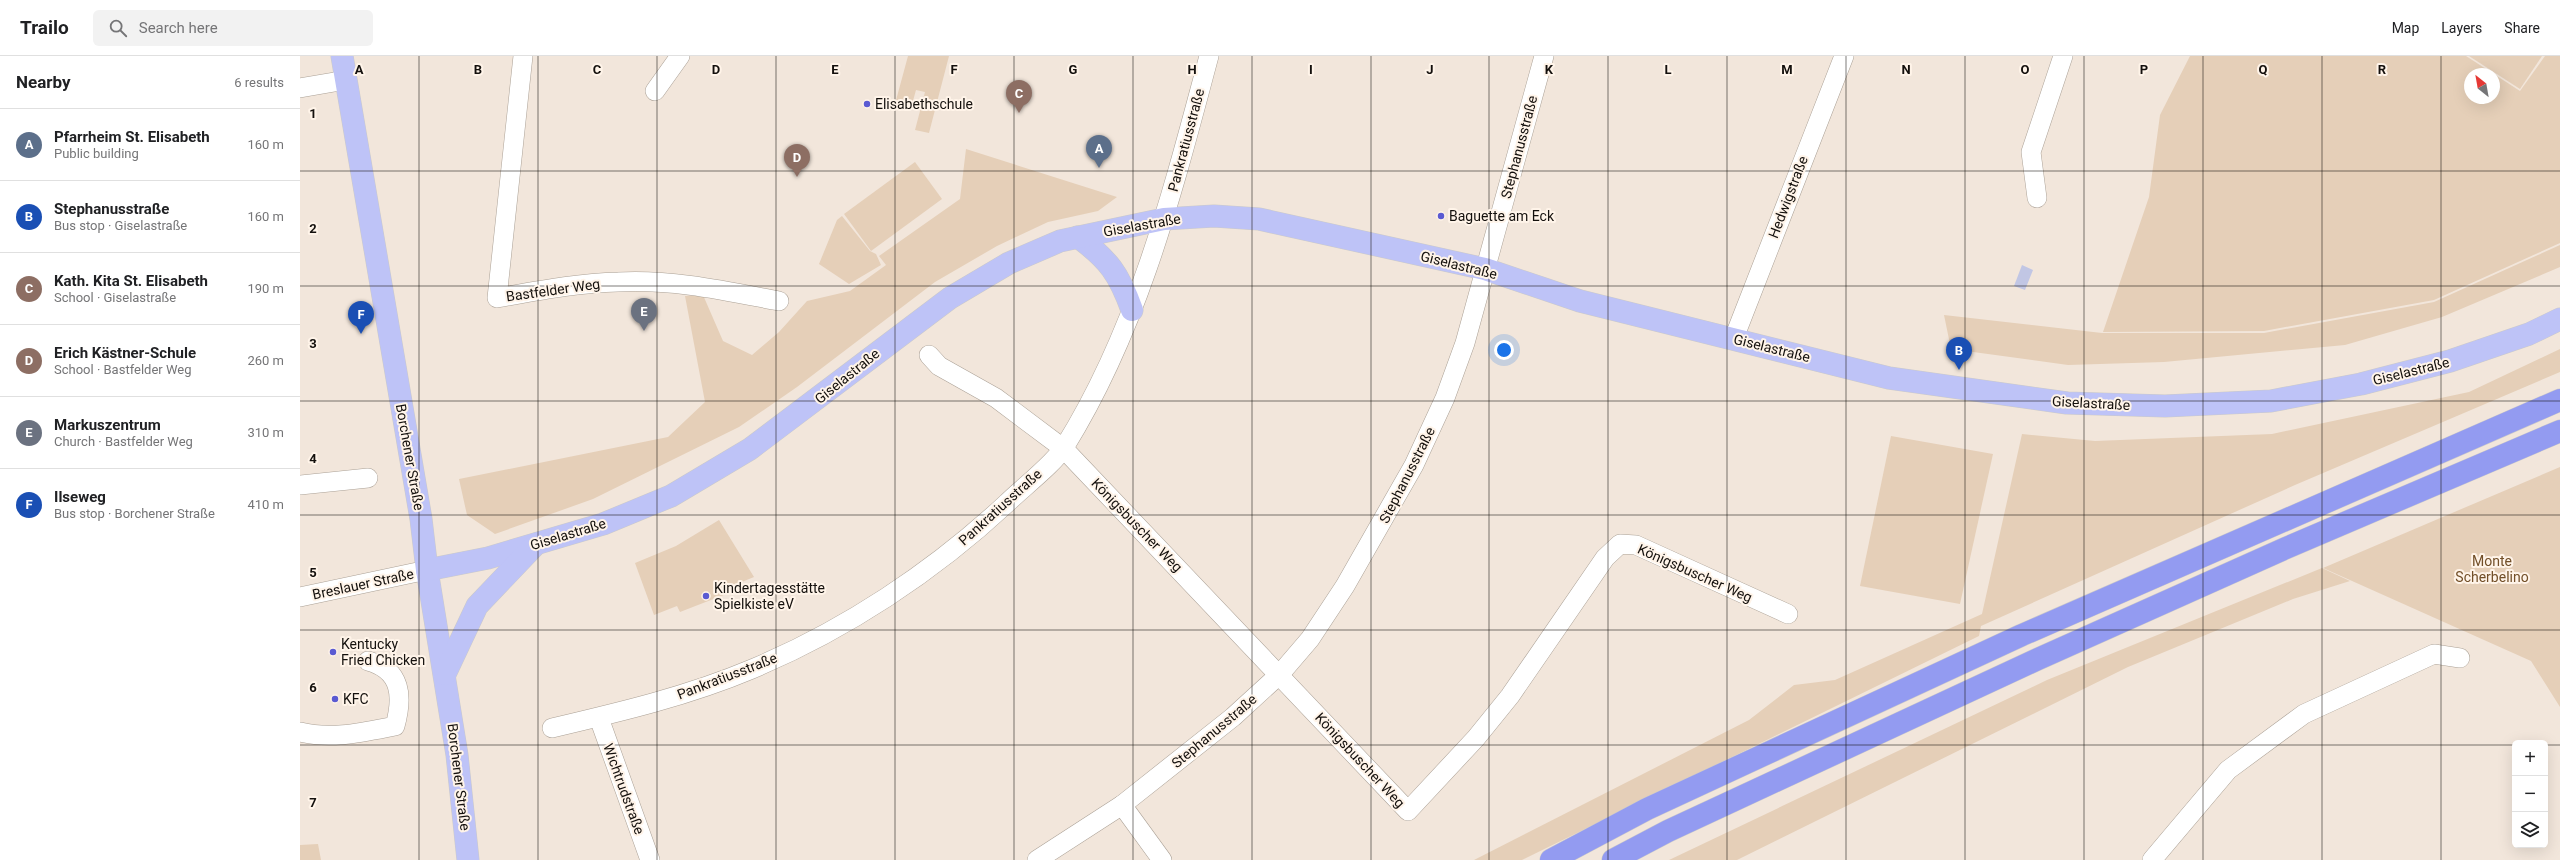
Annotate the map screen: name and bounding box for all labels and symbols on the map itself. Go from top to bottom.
text: A [355,62,364,77]
text: B [474,62,482,77]
text: C [593,62,602,77]
text: D [712,62,720,77]
text: E [831,62,839,77]
text: F [950,62,958,77]
text: G [1069,62,1078,77]
text: H [1187,62,1197,77]
text: I [1309,62,1313,77]
text: J [1426,62,1434,77]
text: K [1545,62,1554,77]
text: L [1664,62,1672,77]
text: M [1781,62,1793,77]
text: N [1901,62,1911,77]
text: O [2021,62,2030,77]
text: P [2140,62,2148,77]
text: Q [2259,62,2268,77]
text: R [2378,62,2387,77]
north arrow [2464,68,2500,104]
pin: C [1006,80,1032,113]
street label: Pankratiusstraße [1165,87,1207,193]
street label: Stephanusstraße [1498,94,1540,200]
place label: Elisabethschule [875,96,973,112]
marker: Elisabethschule [862,99,872,109]
text: 1 [309,106,317,121]
pin: A [1086,135,1112,168]
pin: D [784,144,810,177]
street label: Hedwigstraße [1765,154,1811,240]
place label: Baguette am Eck [1449,208,1555,224]
street label: Giselastraße [1102,210,1182,240]
marker: Baguette am Eck [1436,211,1446,221]
text: 2 [309,221,317,236]
street label: Giselastraße [1419,248,1499,282]
street label: Bastfelder Weg [505,275,601,305]
pin: E [631,298,657,331]
pin: F [348,301,374,334]
street label: Giselastraße [1732,331,1812,365]
text: 3 [309,336,317,351]
pin: B [1946,337,1972,370]
your location [1494,340,1514,360]
street label: Giselastraße [812,345,882,407]
street label: Giselastraße [2371,354,2451,388]
street label: Giselastraße [2052,393,2130,413]
street label: Borchener Straße [393,402,427,512]
street label: Stephanusstraße [1376,424,1438,526]
text: 4 [309,451,317,466]
street label: Pankratiusstraße [955,466,1045,548]
street label: Königsbuscher Weg [1088,475,1186,575]
street label: Giselastraße [528,515,608,553]
street label: Königsbuscher Weg [1635,541,1755,605]
park label: Monte Scherbelino [2455,553,2529,585]
text: 5 [309,565,317,580]
street label: Breslauer Straße [311,565,415,603]
place label: Kindertagesstätte Spielkiste eV [714,580,825,612]
marker: Kindertagesstätte Spielkiste eV [701,591,711,601]
place label: Kentucky Fried Chicken [341,636,425,668]
marker: Kentucky Fried Chicken [328,647,338,657]
street label: Pankratiusstraße [675,650,779,702]
text: 6 [309,680,317,695]
place label: KFC [343,691,369,707]
street label: Stephanusstraße [1168,691,1260,771]
marker: KFC [330,694,340,704]
street label: Königsbuscher Weg [1312,709,1408,811]
street label: Borchener Straße [444,722,474,832]
street label: Wichtrudstraße [600,741,648,837]
text: 7 [309,795,317,810]

